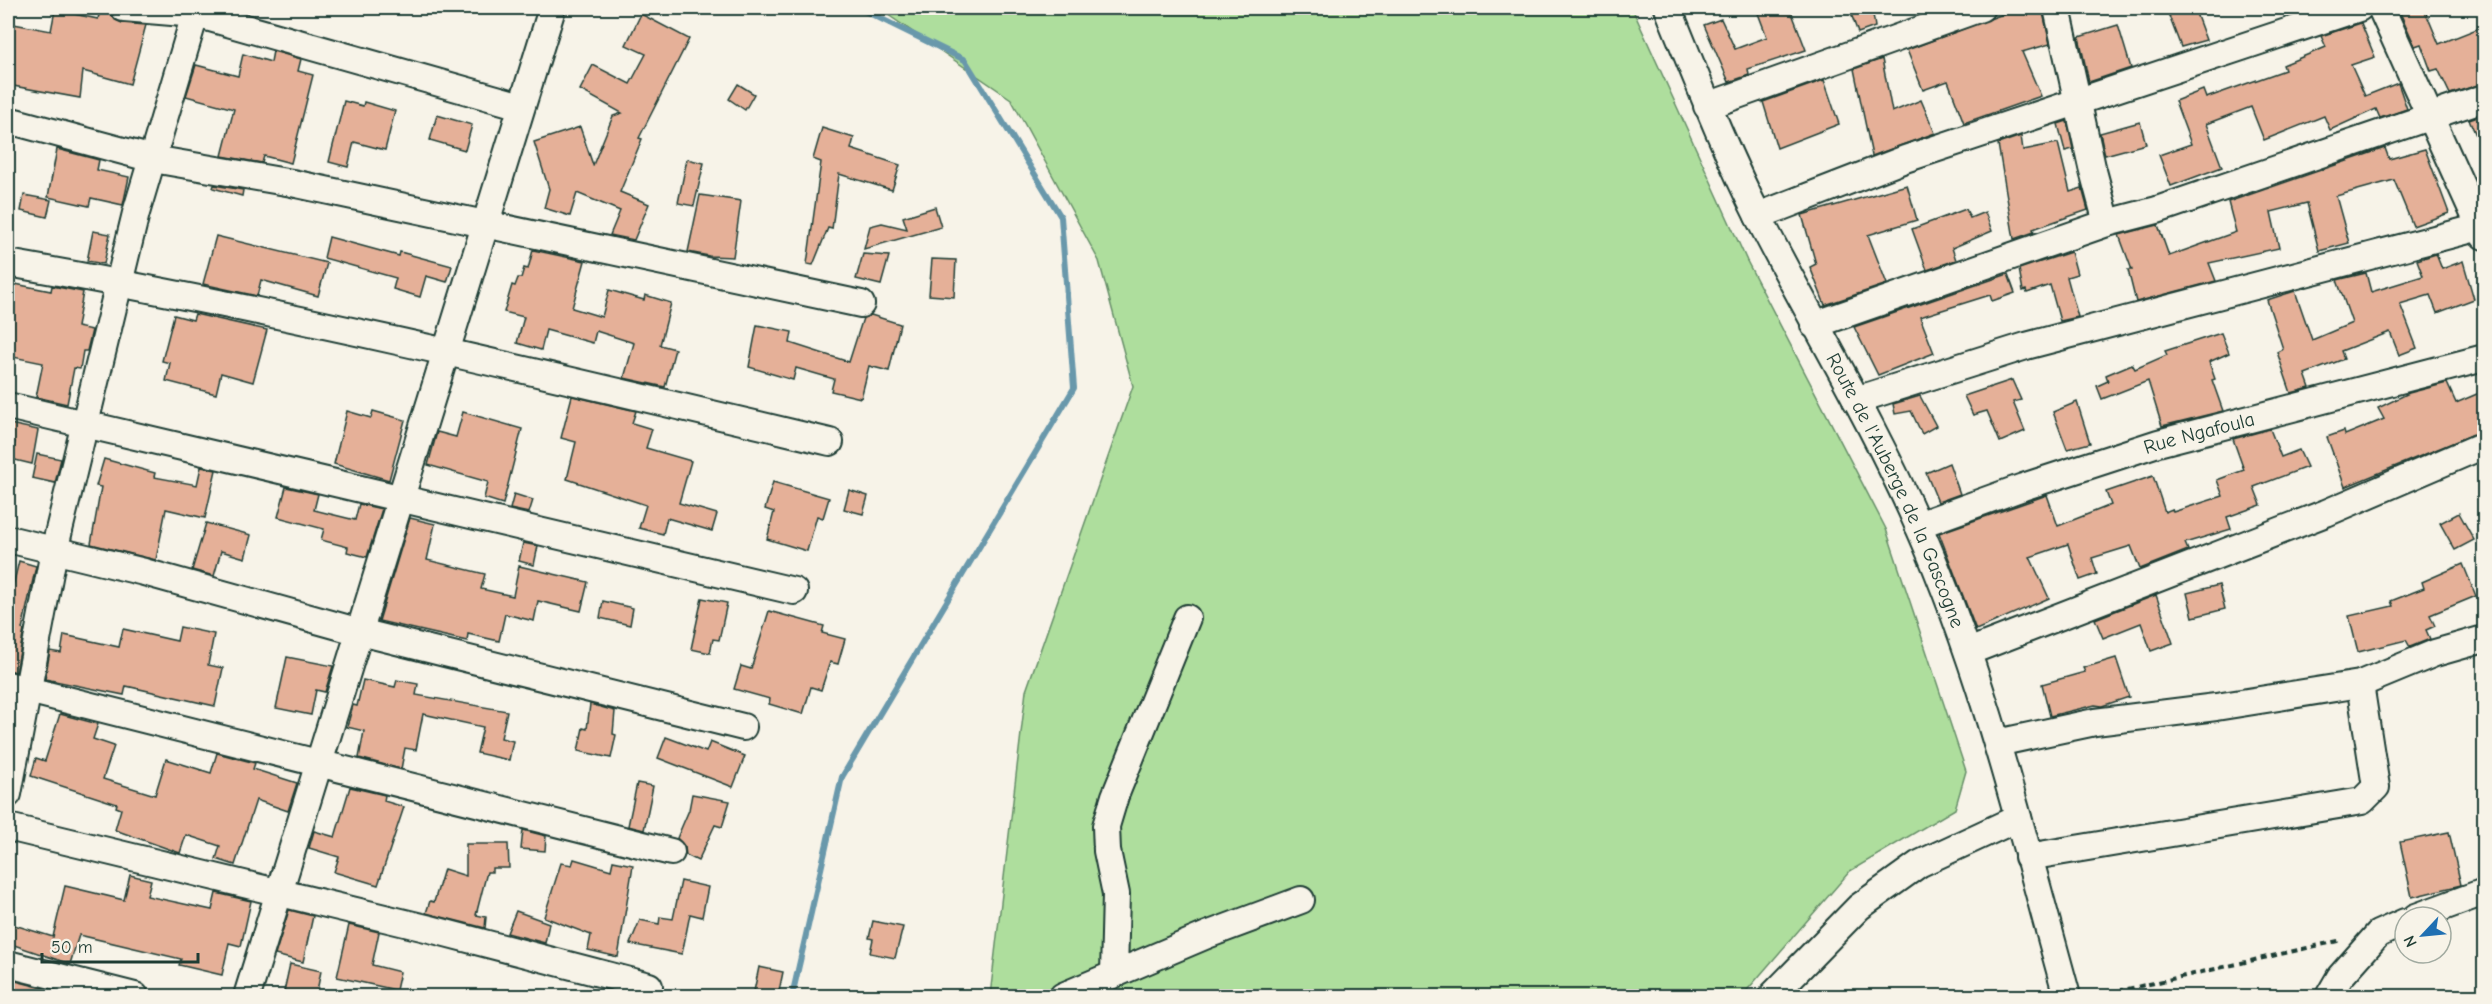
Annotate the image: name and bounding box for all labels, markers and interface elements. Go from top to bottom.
street label: Route de l'Auberge de la Gascogne [1821,349,1969,631]
street label: Rue Ngafoula [2141,407,2257,459]
north arrow [2393,905,2453,965]
scale bar [42,926,198,964]
text: N [2400,933,2421,950]
text: 50 m [51,937,93,958]

